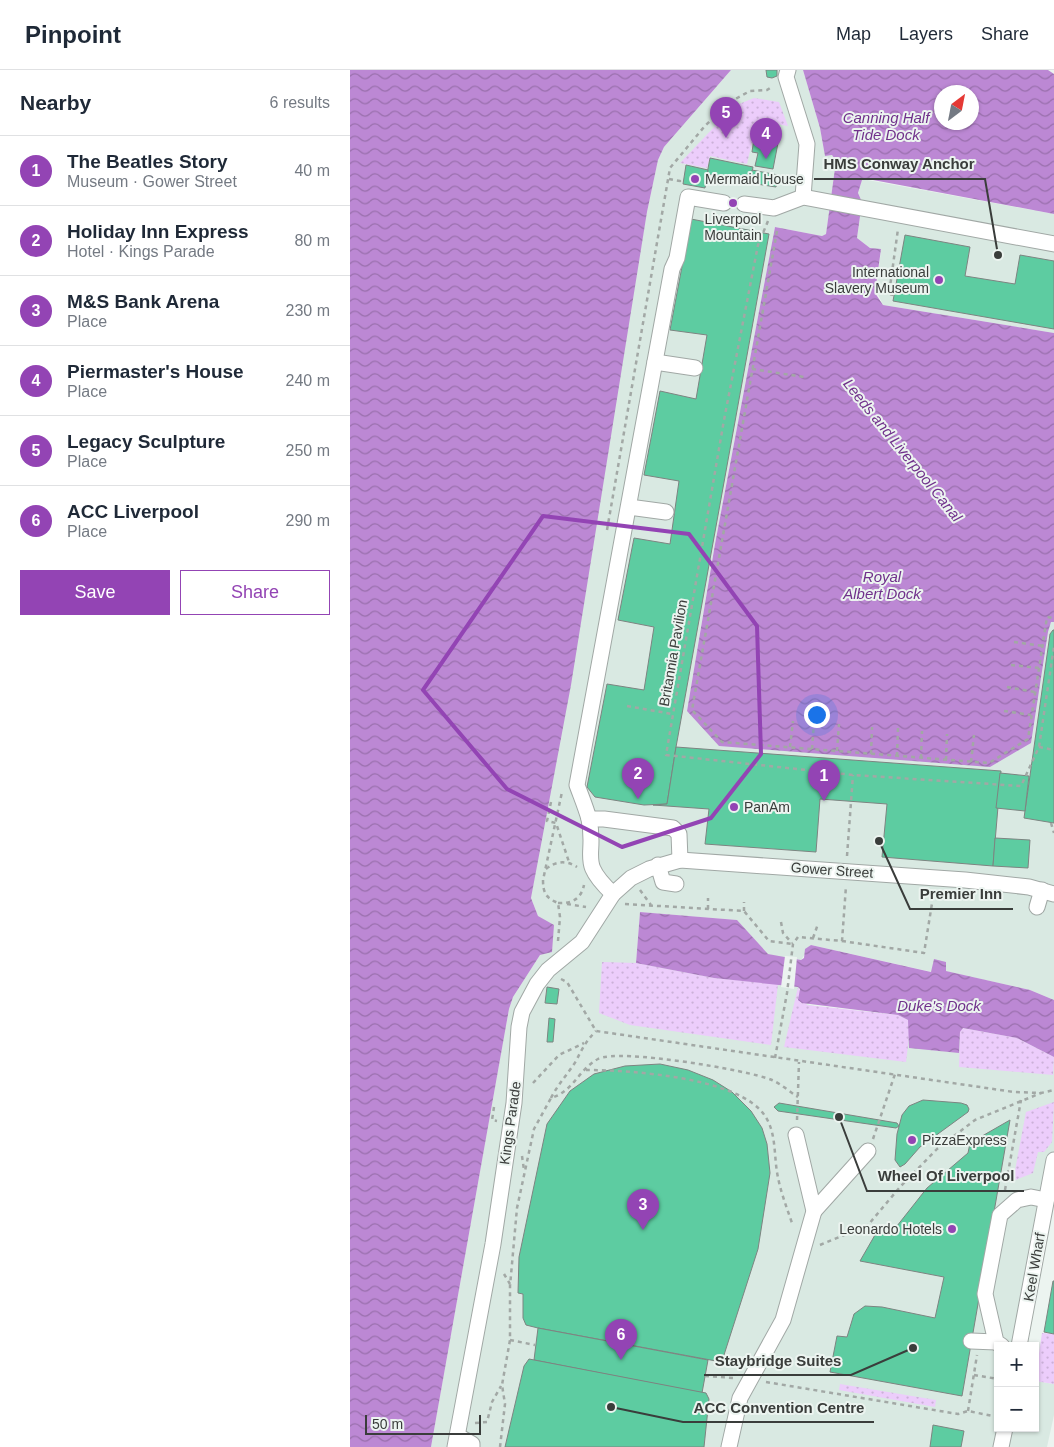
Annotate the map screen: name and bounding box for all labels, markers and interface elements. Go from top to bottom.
text: Pinpoint [25,21,121,48]
text: Map [836,24,871,44]
text: Layers [899,24,953,44]
text: Share [981,24,1029,44]
north arrow [934,85,979,130]
text: Nearby [20,91,91,114]
text: 6 results [270,94,330,111]
pin: 5 [710,97,742,138]
water label: Canning Half Tide Dock [843,109,931,143]
pin: 4 [750,118,782,159]
callout: HMS Conway Anchor [814,149,985,179]
text: The Beatles Story [67,151,228,172]
text: HMS Conway Anchor [823,155,975,172]
text: 1 [32,162,40,179]
text: 40 m [294,162,330,179]
place label: Mermaid House [705,171,804,187]
text: Museum · Gower Street [67,173,237,190]
marker: Mermaid House [689,173,701,185]
marker: Liverpool Mountain [727,197,739,209]
place label: Liverpool Mountain [704,211,762,243]
text: Holiday Inn Express [67,221,249,242]
text: 2 [32,232,40,249]
text: 80 m [294,232,330,249]
text: Hotel · Kings Parade [67,243,215,260]
place label: International Slavery Museum [825,264,929,296]
marker: International Slavery Museum [933,274,945,286]
text: M&S Bank Arena [67,291,219,312]
text: 3 [32,302,40,319]
text: 230 m [286,302,330,319]
text: Place [67,313,107,330]
text: Piermaster's House [67,361,244,382]
text: 4 [32,372,40,389]
text: 240 m [286,372,330,389]
water label: Leeds and Liverpool Canal [840,375,966,525]
text: Place [67,383,107,400]
text: Legacy Sculpture [67,431,225,452]
text: 5 [32,442,40,459]
text: 250 m [286,442,330,459]
text: Place [67,453,107,470]
text: ACC Liverpool [67,501,199,522]
text: 6 [32,512,40,529]
text: 290 m [286,512,330,529]
text: Place [67,523,107,540]
water label: Royal Albert Dock [842,568,922,602]
button: Save [20,570,170,615]
button: Share [180,570,330,615]
street label: Britannia Pavilion [656,598,690,708]
your location [804,702,830,728]
pin: 2 [622,758,654,799]
pin: 1 [808,760,840,801]
place label: PanAm [744,799,790,815]
marker: PanAm [728,801,740,813]
street label: Gower Street [790,859,874,881]
callout: Premier Inn [910,879,1013,909]
text: Premier Inn [920,885,1002,902]
water label: Duke's Dock [897,997,982,1014]
street label: Kings Parade [496,1080,524,1166]
place label: PizzaExpress [922,1132,1007,1148]
marker: PizzaExpress [906,1134,918,1146]
callout: Wheel Of Liverpool [867,1161,1024,1191]
text: Wheel Of Liverpool [878,1167,1014,1184]
pin: 3 [627,1189,659,1230]
place label: Leonardo Hotels [839,1221,942,1237]
marker: Leonardo Hotels [946,1223,958,1235]
street label: Keel Wharf [1020,1231,1048,1302]
pin: 6 [605,1319,637,1360]
map controls [994,1342,1039,1432]
button: + [994,1342,1039,1387]
callout: Staybridge Suites [704,1345,851,1375]
text: Staybridge Suites [715,1352,841,1369]
button: − [994,1387,1039,1432]
callout: ACC Convention Centre [683,1392,874,1422]
text: ACC Convention Centre [694,1399,864,1416]
scale bar [365,1412,481,1435]
text: 50 m [372,1416,403,1432]

